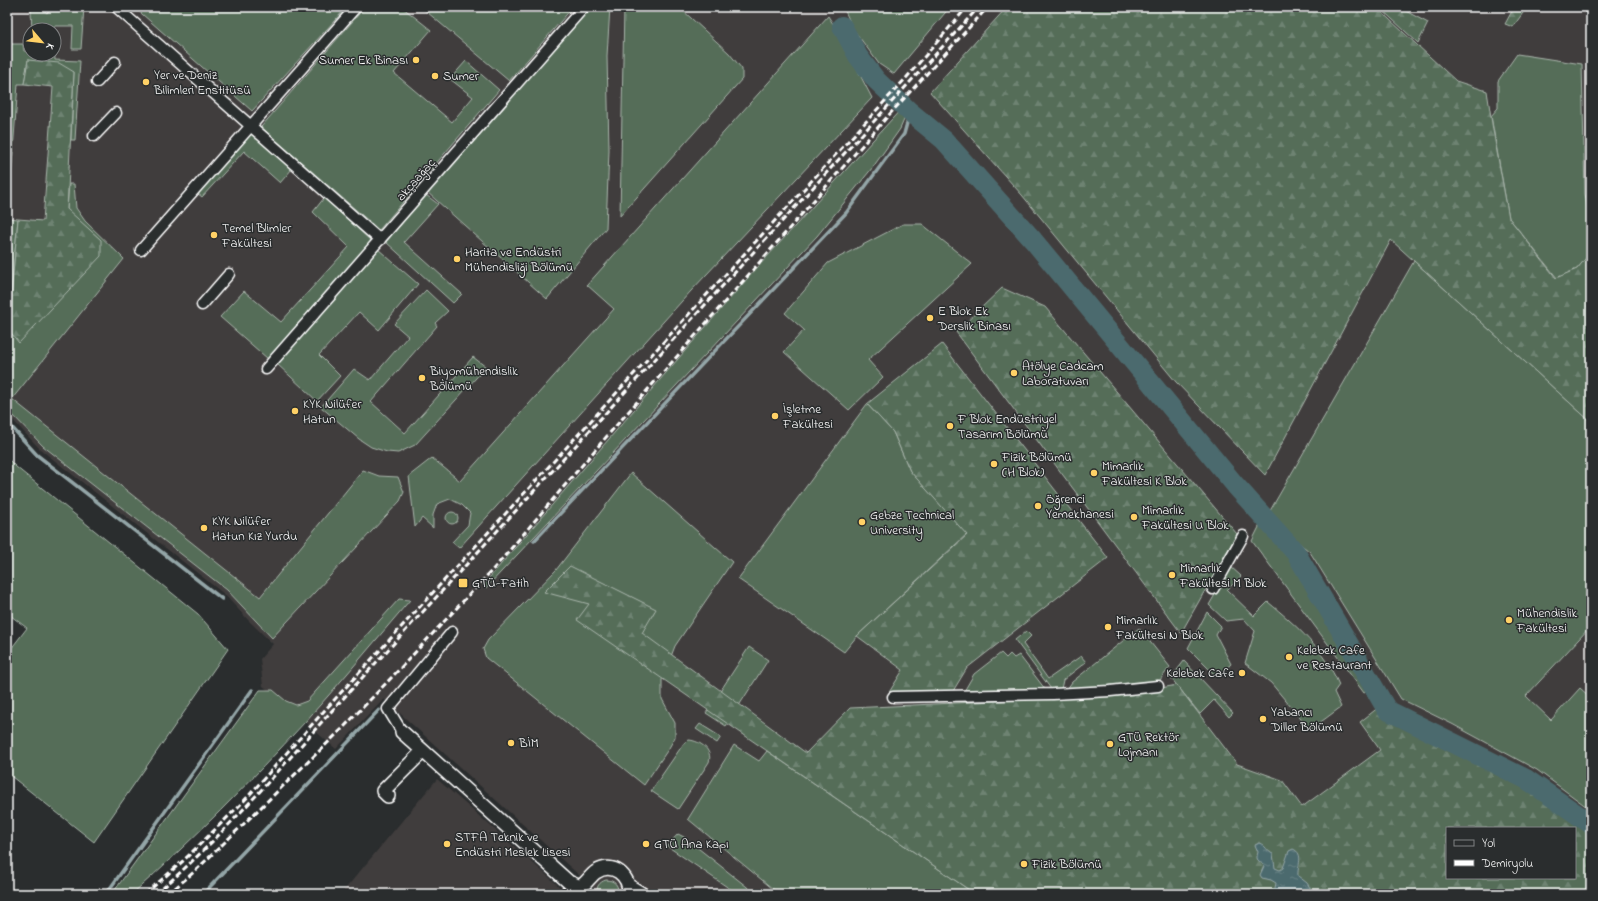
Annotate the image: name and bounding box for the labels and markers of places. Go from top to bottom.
place label: Sumer Ek Binası [319,51,408,70]
marker: Sumer Ek Binası [411,55,421,65]
place label: Yer ve Deniz Bilimleri Enstitüsü [153,66,251,100]
place label: Sumer [443,67,480,86]
marker: Sumer [430,71,440,81]
marker: Yer ve Deniz Bilimleri Enstitüsü [141,77,151,87]
place label: Temel Blimler Fakültesi [221,219,292,253]
marker: Temel Blimler Fakültesi [209,230,219,240]
place label: Harita ve Endüstri Mühendisliği Bölümü [465,243,573,278]
marker: Harita ve Endüstri Mühendisliği Bölümü [452,254,462,264]
place label: E Blok Ek Derslik Binası [937,302,1011,336]
marker: E Blok Ek Derslik Binası [925,313,935,323]
place label: Atölye Cadcam Laboratuvarı [1022,357,1104,391]
place label: Biyomühendislik Bölümü [429,362,518,396]
marker: Atölye Cadcam Laboratuvarı [1009,368,1019,378]
marker: Biyomühendislik Bölümü [417,373,427,383]
place label: KYK Nilüfer Hatun [303,395,362,429]
place label: İşletme Fakültesi [782,400,833,434]
marker: KYK Nilüfer Hatun [290,406,300,416]
place label: F Blok Endüstriyel Tasarım Bölümü [957,410,1057,444]
marker: İşletme Fakültesi [770,411,780,421]
marker: F Blok Endüstriyel Tasarım Bölümü [945,421,955,431]
place label: Fizik Bölümü (H Blok) [1001,448,1072,482]
place label: Mimarlık Fakültesi K Blok [1101,457,1187,491]
marker: Fizik Bölümü (H Blok) [989,459,999,469]
marker: Mimarlık Fakültesi K Blok [1089,468,1099,478]
place label: Öğrenci Yemekhanesi [1046,490,1114,524]
marker: Öğrenci Yemekhanesi [1033,501,1043,511]
place label: Mimarlık Fakültesi U Blok [1141,501,1229,535]
place label: Gebze Technical University [870,506,954,541]
place label: KYK Nilüfer Hatun Kız Yurdu [212,512,297,546]
marker: Mimarlık Fakültesi U Blok [1129,512,1139,522]
marker: Gebze Technical University [857,517,867,527]
marker: KYK Nilüfer Hatun Kız Yurdu [199,523,209,533]
place label: Mimarlık Fakültesi M Blok [1179,559,1267,593]
marker: Mimarlık Fakültesi M Blok [1167,570,1177,580]
place label: GTÜ-Fatih [472,574,529,593]
marker: GTÜ-Fatih [457,577,469,589]
place label: Mühendislik Fakültesi [1516,604,1577,638]
place label: Mimarlık Fakültesi N Blok [1115,611,1204,645]
marker: Mühendislik Fakültesi [1504,615,1514,625]
marker: Mimarlık Fakültesi N Blok [1103,622,1113,632]
place label: Kelebek Cafe ve Restaurant [1297,641,1372,675]
marker: Kelebek Cafe ve Restaurant [1284,652,1294,662]
place label: Kelebek Cafe [1166,664,1234,683]
marker: Kelebek Cafe [1237,668,1247,678]
place label: Yabancı Diller Bölümü [1270,703,1343,737]
marker: Yabancı Diller Bölümü [1258,714,1268,724]
place label: GTÜ Rektör Lojmanı [1118,728,1180,762]
place label: BİM [518,734,539,753]
marker: BİM [506,738,516,748]
marker: GTÜ Rektör Lojmanı [1105,739,1115,749]
place label: STFA Teknik ve Endüstri Meslek Lisesi [455,828,570,862]
place label: GTÜ Ana Kapı [654,835,729,854]
marker: STFA Teknik ve Endüstri Meslek Lisesi [442,839,452,849]
marker: GTÜ Ana Kapı [641,839,651,849]
place label: Fizik Bölümü [1031,855,1102,874]
marker: Fizik Bölümü [1019,859,1029,869]

